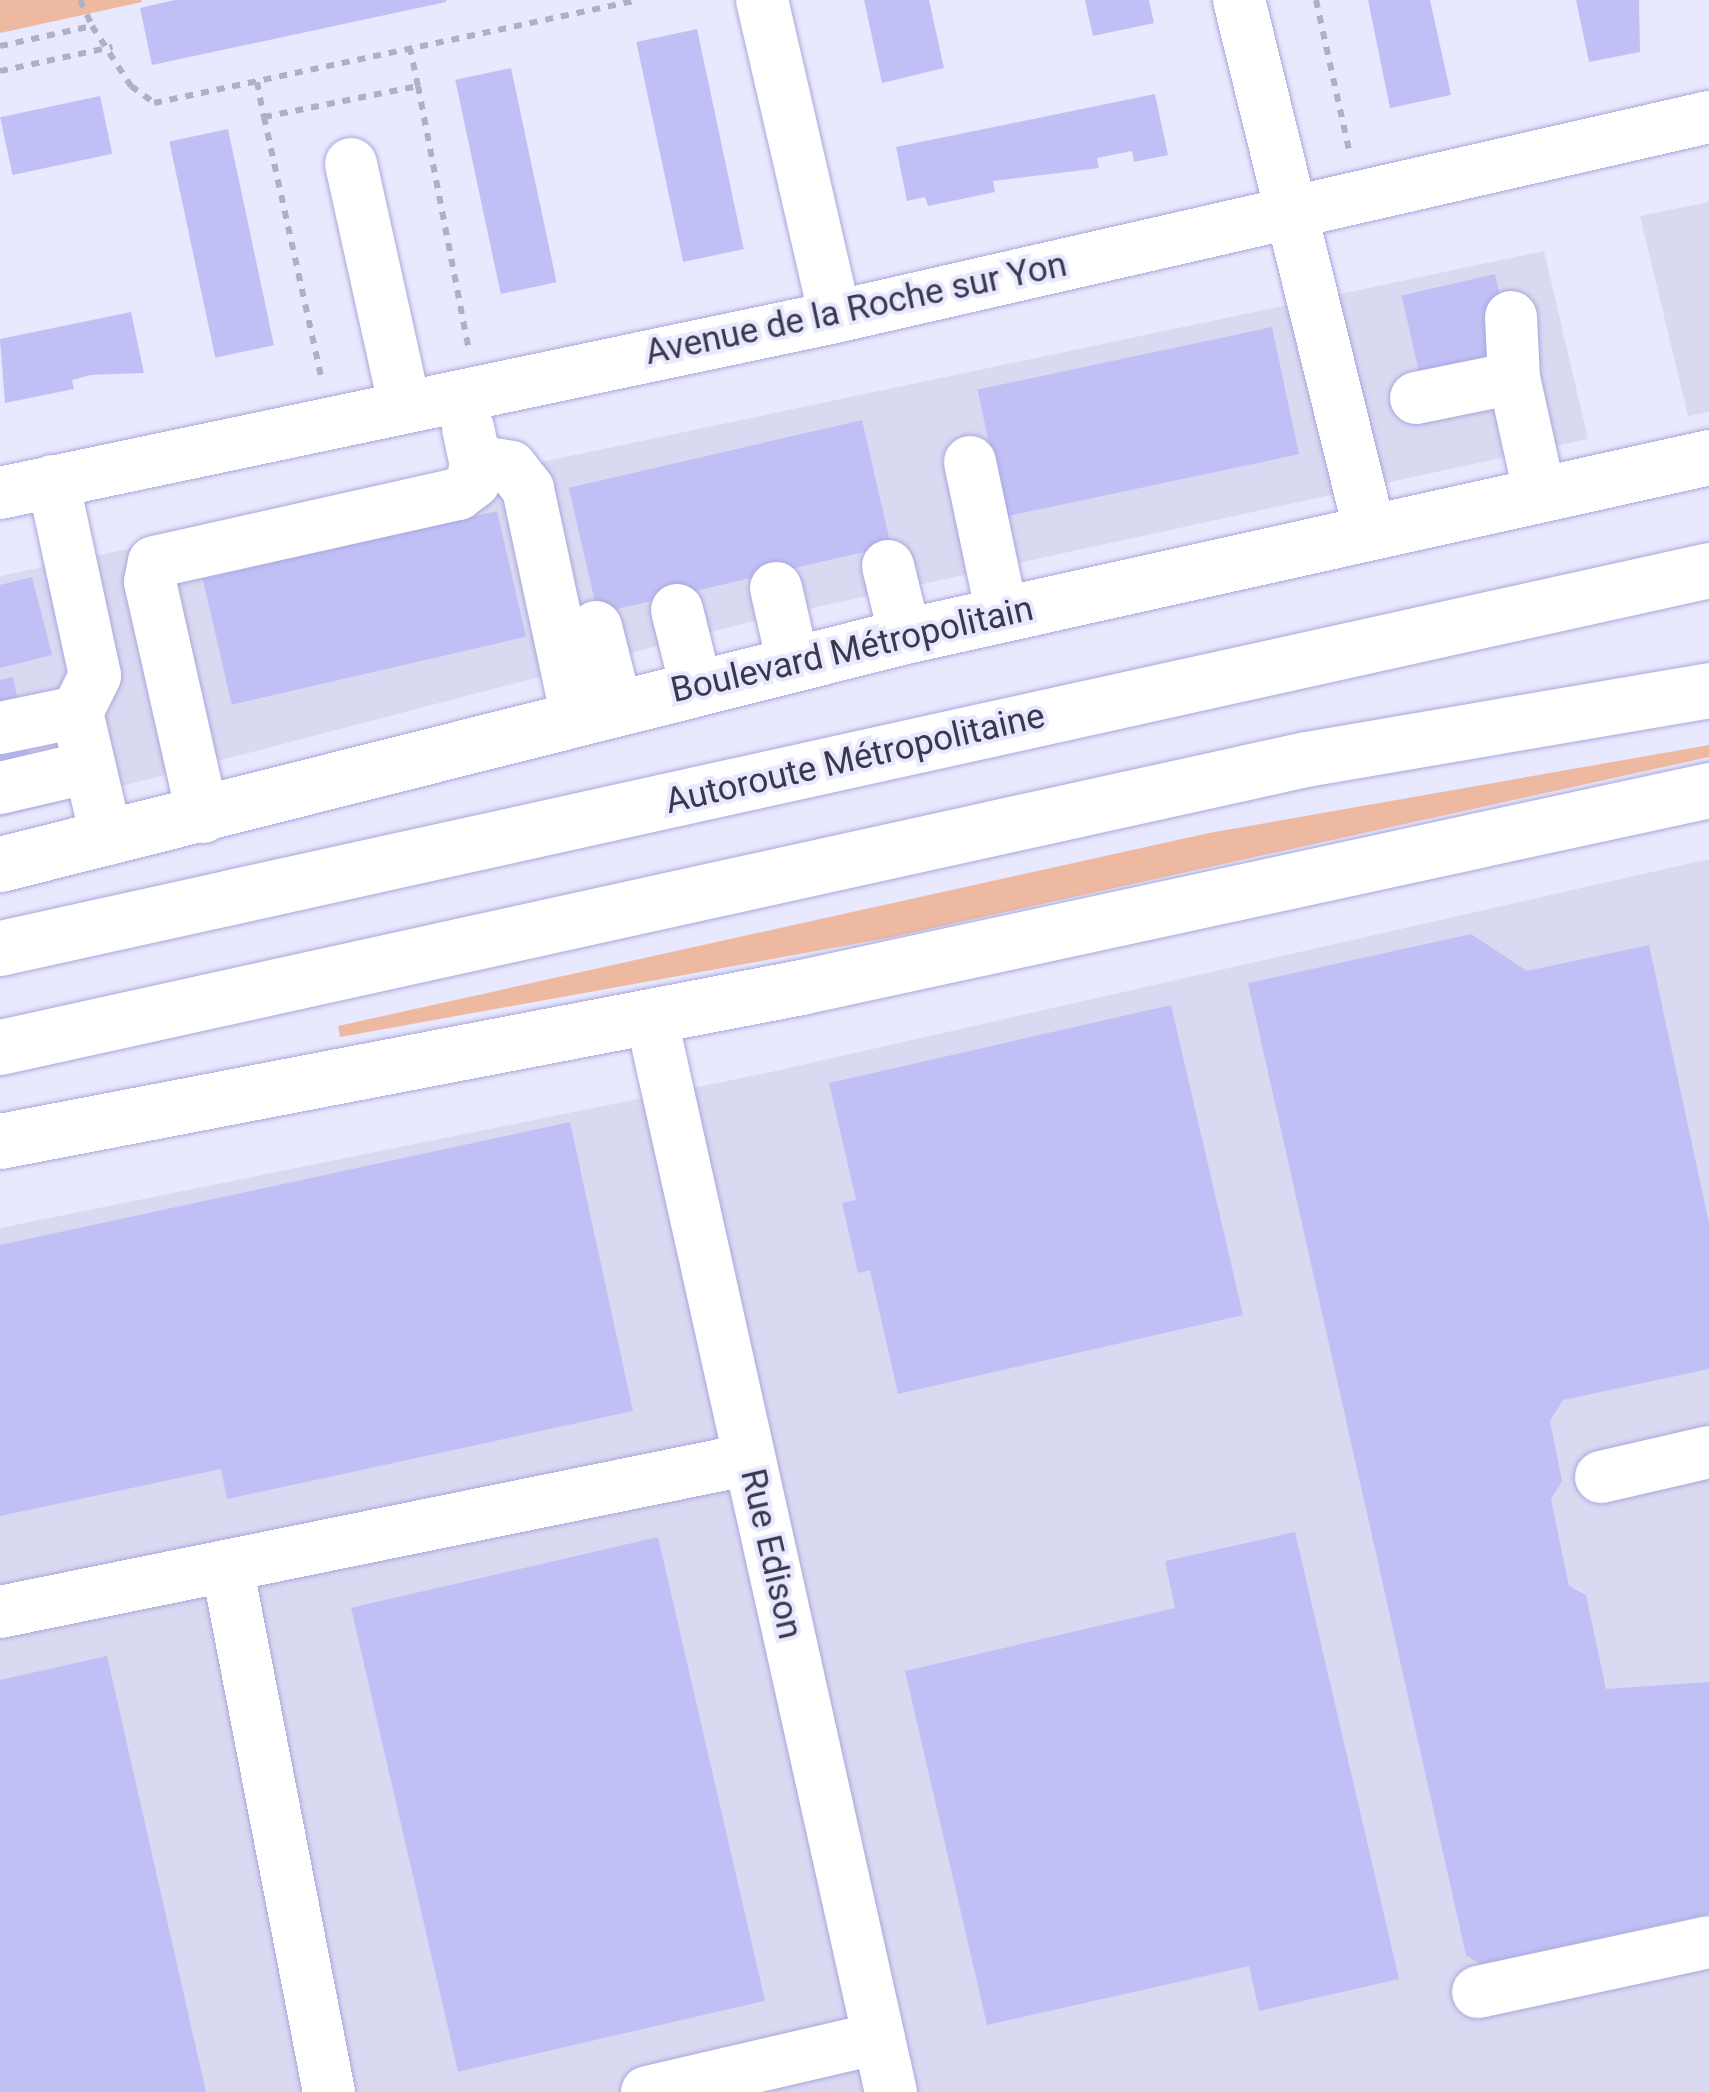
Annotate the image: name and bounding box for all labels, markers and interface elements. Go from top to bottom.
street label: Avenue de la Roche sur Yon [641,244,1071,374]
street label: Boulevard Métropolitain [667,588,1037,712]
street label: Autoroute Métropolitaine [661,695,1049,823]
street label: Rue Edison [731,1465,811,1643]

